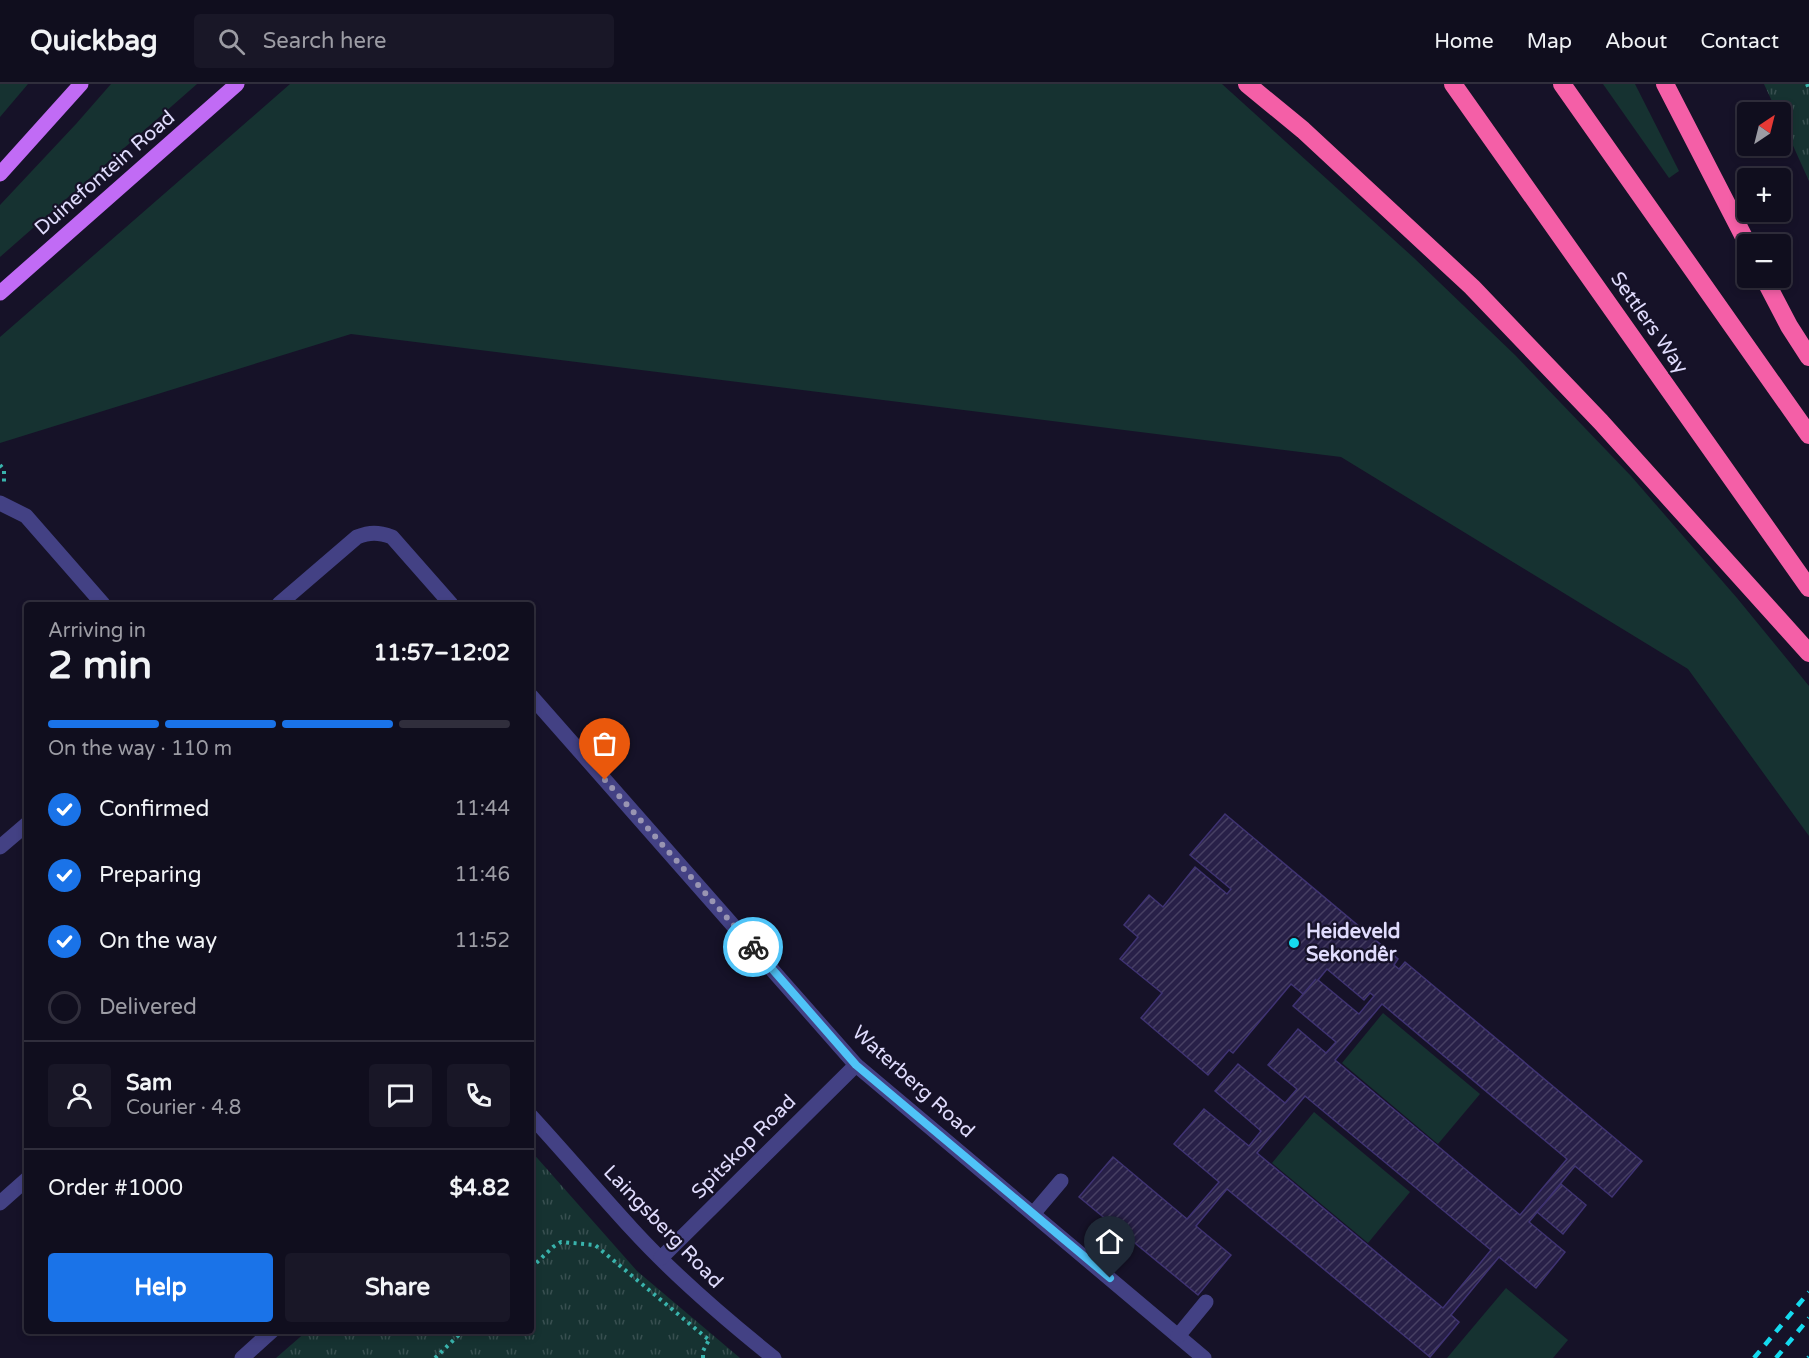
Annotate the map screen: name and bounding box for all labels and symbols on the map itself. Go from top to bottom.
north arrow [1737,102,1791,156]
street label: Duinefontein Road [30,106,180,240]
street label: Settlers Way [1605,267,1693,379]
pin [579,718,630,780]
courier [723,917,783,977]
place label: Heideveld Sekondêr [1306,920,1400,967]
marker: Heideveld Sekondêr [1287,936,1301,950]
street label: Waterberg Road [847,1021,979,1143]
street label: Spitskop Road [687,1090,801,1204]
street label: Laingsberg Road [598,1161,728,1293]
pin [1084,1216,1135,1278]

